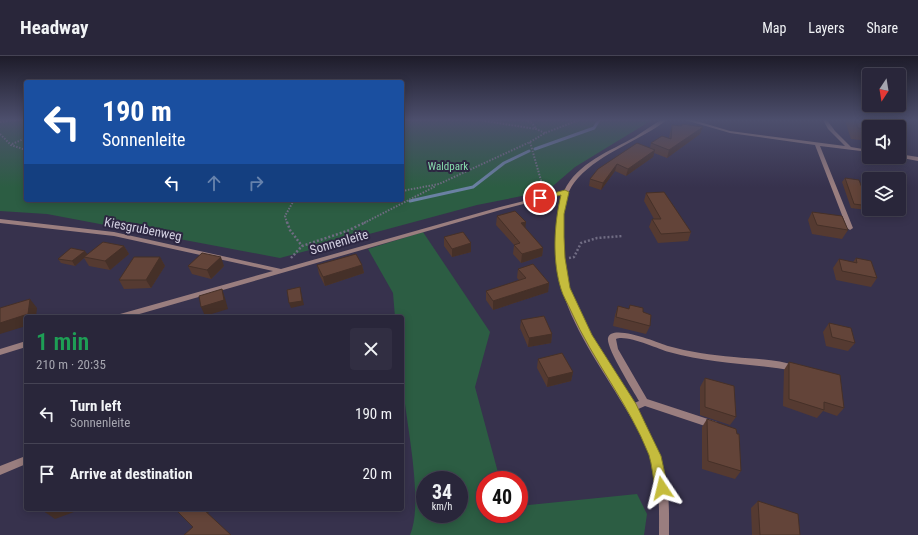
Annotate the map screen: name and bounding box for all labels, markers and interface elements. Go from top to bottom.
text: Headway [20,16,88,39]
text: Map [762,20,786,36]
text: Layers [808,20,845,36]
text: Share [867,20,898,36]
north arrow [862,68,906,112]
map controls [862,68,906,216]
text: 190 m [102,95,172,128]
icon: left [36,96,88,148]
button: sound [862,120,906,164]
text: Sonnenleite [102,129,185,150]
park label: Waldpark [428,160,468,173]
icon: left [161,172,183,194]
icon: ahead [203,172,225,194]
icon: right [245,172,267,194]
button: layers [862,172,906,216]
pin [523,181,557,215]
icon: arrive [529,187,551,209]
street label: Kiesgrubenweg [103,214,183,244]
street label: Sonnenleite [308,226,370,258]
text: 1 min [36,328,89,356]
button: close [350,328,392,370]
text: 210 m · 20:35 [36,357,106,372]
text: Turn left [70,397,121,415]
icon: left [36,403,58,425]
text: 190 m [355,405,392,423]
text: Sonnenleite [70,415,130,430]
icon: arrive [36,463,58,485]
text: Arrive at destination [70,465,193,483]
text: 20 m [362,465,392,483]
position arrow [641,467,683,509]
speed limit sign: 40 [476,471,528,523]
text: 34 [432,480,452,504]
text: km/h [432,501,452,512]

